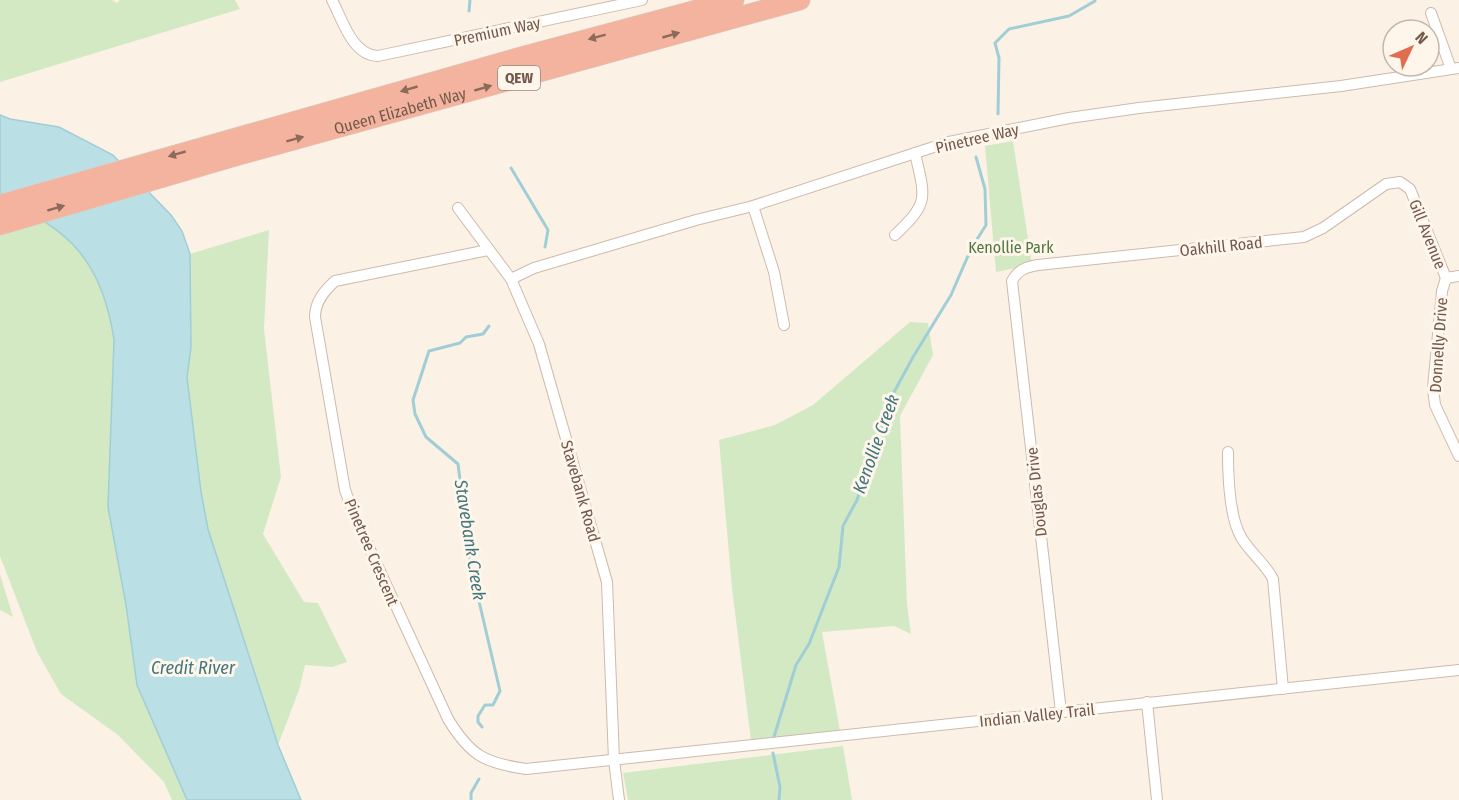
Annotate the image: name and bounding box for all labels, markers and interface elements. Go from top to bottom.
street label: Premium Way [452,13,543,50]
north arrow [1381,18,1441,78]
text: N [1411,28,1432,48]
one-way arrow [662,30,680,39]
one-way arrow [587,32,606,42]
road number: QEW [498,66,540,90]
street label: Queen Elizabeth Way [332,83,469,138]
one-way arrow [474,83,492,92]
one-way arrow [399,84,418,94]
street label: Pinetree Way [934,119,1021,157]
one-way arrow [286,134,304,144]
one-way arrow [168,150,186,159]
street label: Gill Avenue [1405,197,1450,272]
one-way arrow [47,203,65,212]
street label: Oakhill Road [1179,233,1263,260]
park label: Kenollie Park [968,238,1054,257]
street label: Donnelly Drive [1426,297,1451,393]
water label: Kenollie Creek [848,391,904,497]
street label: Stavebank Road [557,438,604,544]
street label: Douglas Drive [1022,446,1051,538]
water label: Stavebank Creek [449,477,490,602]
street label: Pinetree Crescent [340,496,403,609]
water label: Credit River [151,657,236,679]
street label: Indian Valley Trail [979,700,1096,731]

